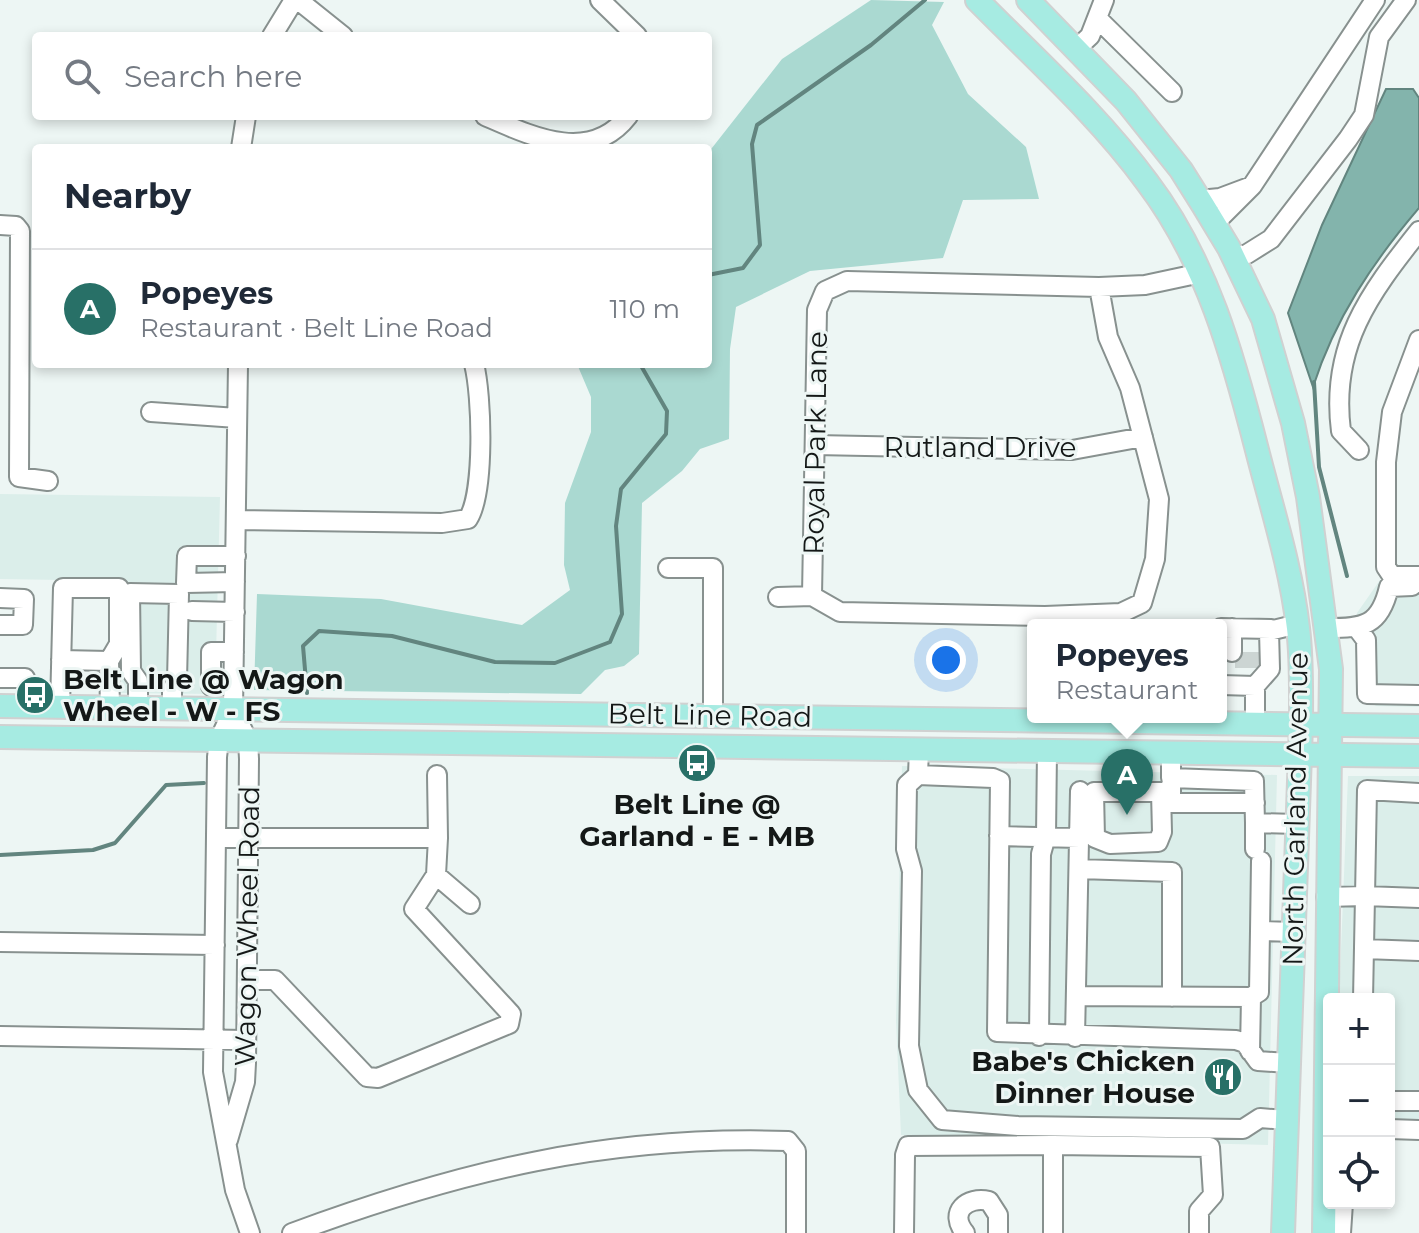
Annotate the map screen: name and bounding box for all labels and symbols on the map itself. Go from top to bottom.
street label: Royal Park Lane [796,331,834,555]
street label: Rutland Drive [883,430,1077,464]
your location [926,640,966,680]
street label: North Garland Avenue [1275,652,1315,966]
place label: Belt Line @ Wagon Wheel - W - FS [63,662,344,728]
bus stop icon: Belt Line @ Wagon Wheel - W - FS [14,674,56,716]
street label: Belt Line Road [608,696,812,734]
bus stop icon: Belt Line @ Garland - E - MB [676,742,718,784]
pin: A [1101,749,1153,815]
street label: Wagon Wheel Road [228,785,266,1067]
place label: Belt Line @ Garland - E - MB [579,787,815,853]
place label: Babe's Chicken Dinner House [971,1044,1195,1110]
restaurant icon: Babe's Chicken Dinner House [1202,1056,1244,1098]

